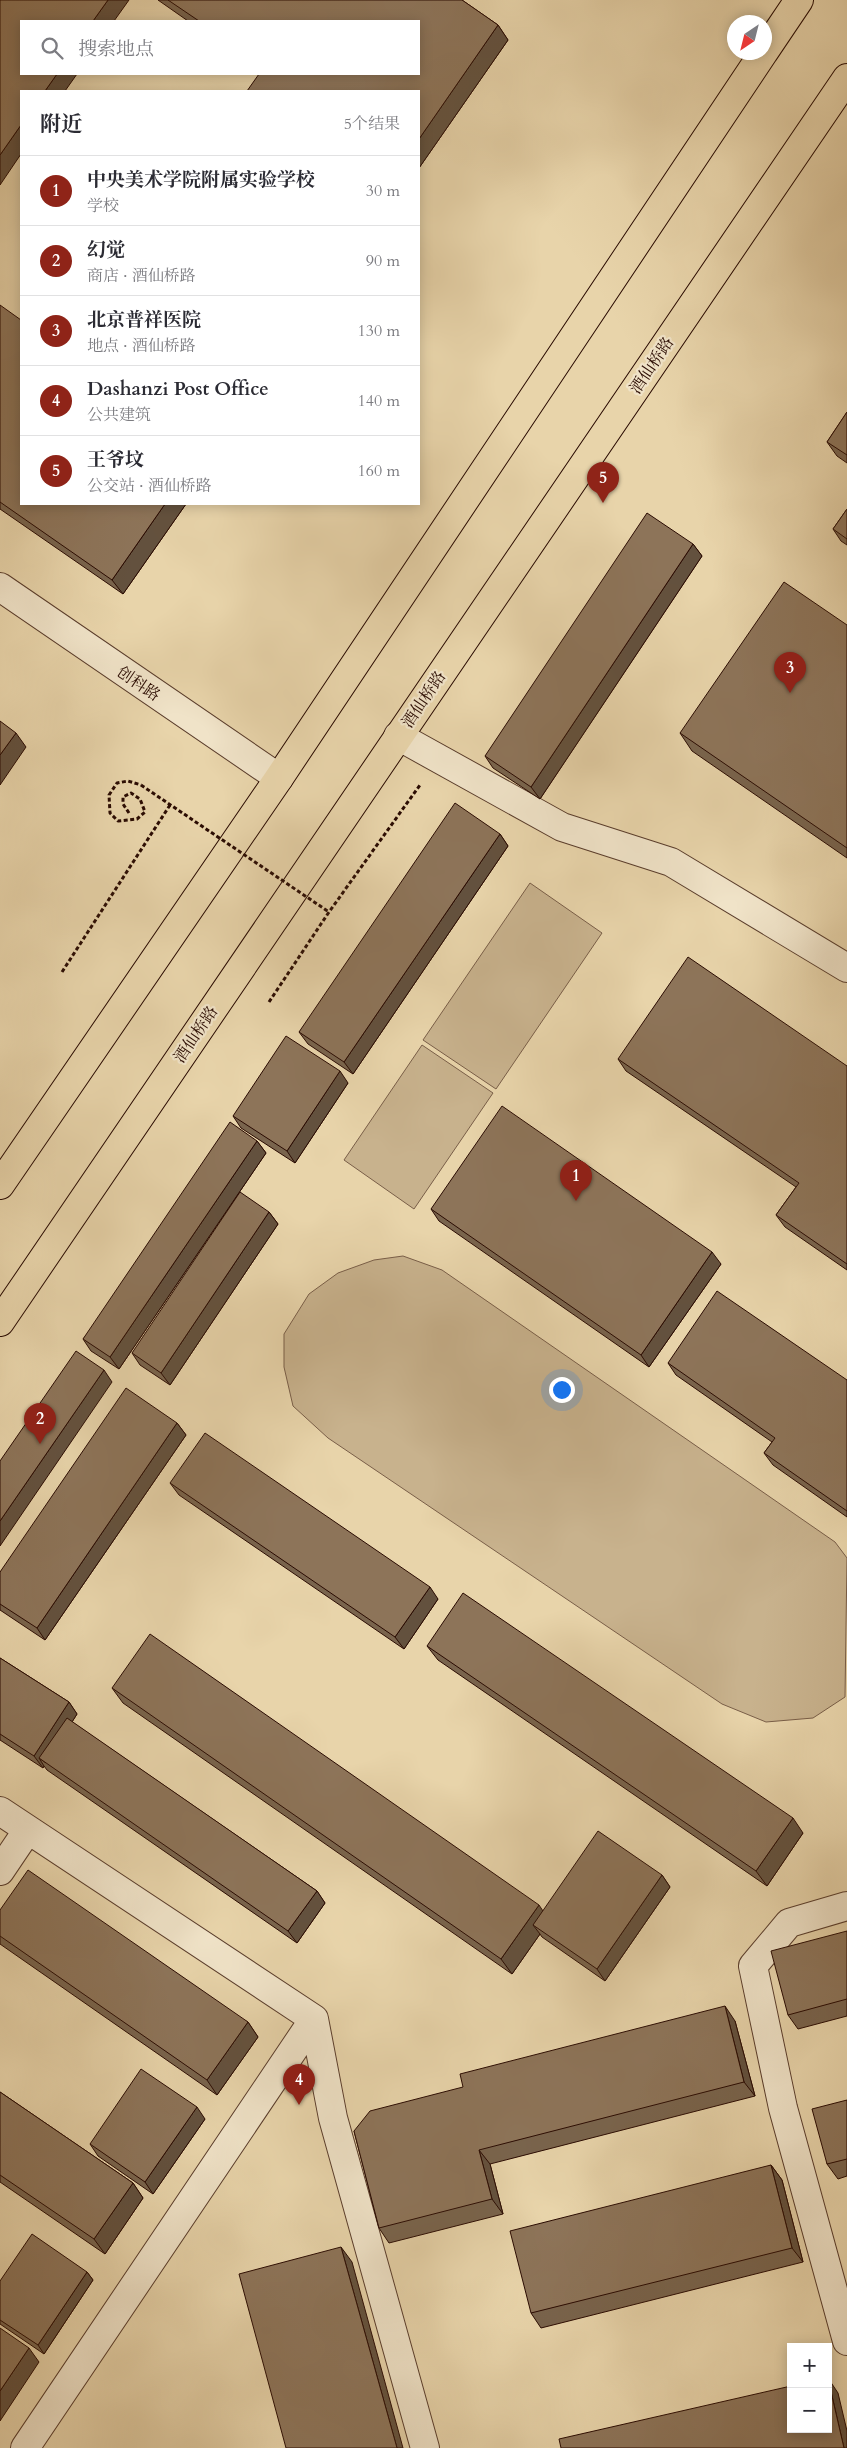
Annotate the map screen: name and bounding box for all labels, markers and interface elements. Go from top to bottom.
north arrow [727,15,772,60]
search box [20,20,420,75]
icon: search [38,34,66,62]
text: 搜索地点 [78,36,154,62]
text: 附近 [40,110,82,139]
text: 5个结果 [344,113,400,135]
text: 中央美术学院附属实验学校 [87,167,315,193]
text: 1 [52,180,60,202]
text: 30 m [366,180,400,202]
text: 学校 [87,195,119,217]
text: 幻觉 [87,237,125,263]
text: 2 [52,250,60,272]
text: 90 m [366,250,400,272]
text: 商店 · 酒仙桥路 [87,265,196,287]
text: 北京普祥医院 [87,307,201,333]
text: 3 [52,320,60,342]
text: 130 m [358,320,400,342]
street label: 酒仙桥路 [625,333,679,398]
text: 地点 · 酒仙桥路 [87,335,196,357]
text: Dashanzi Post Office [87,376,269,402]
text: 4 [52,390,60,412]
text: 140 m [358,390,400,412]
text: 公共建筑 [87,404,151,426]
text: 王爷坟 [87,447,144,473]
text: 5 [52,460,60,482]
text: 160 m [358,460,400,482]
pin: 5 [587,462,619,503]
text: 公交站 · 酒仙桥路 [87,475,212,497]
pin: 3 [774,652,806,693]
street label: 创科路 [112,661,164,706]
street label: 酒仙桥路 [397,667,451,732]
street label: 酒仙桥路 [169,1002,223,1067]
pin: 1 [560,1160,592,1201]
your location [549,1377,575,1403]
pin: 2 [24,1403,56,1444]
pin: 4 [283,2064,315,2105]
map controls [787,2343,832,2433]
button: + [787,2343,832,2388]
button: − [787,2388,832,2433]

